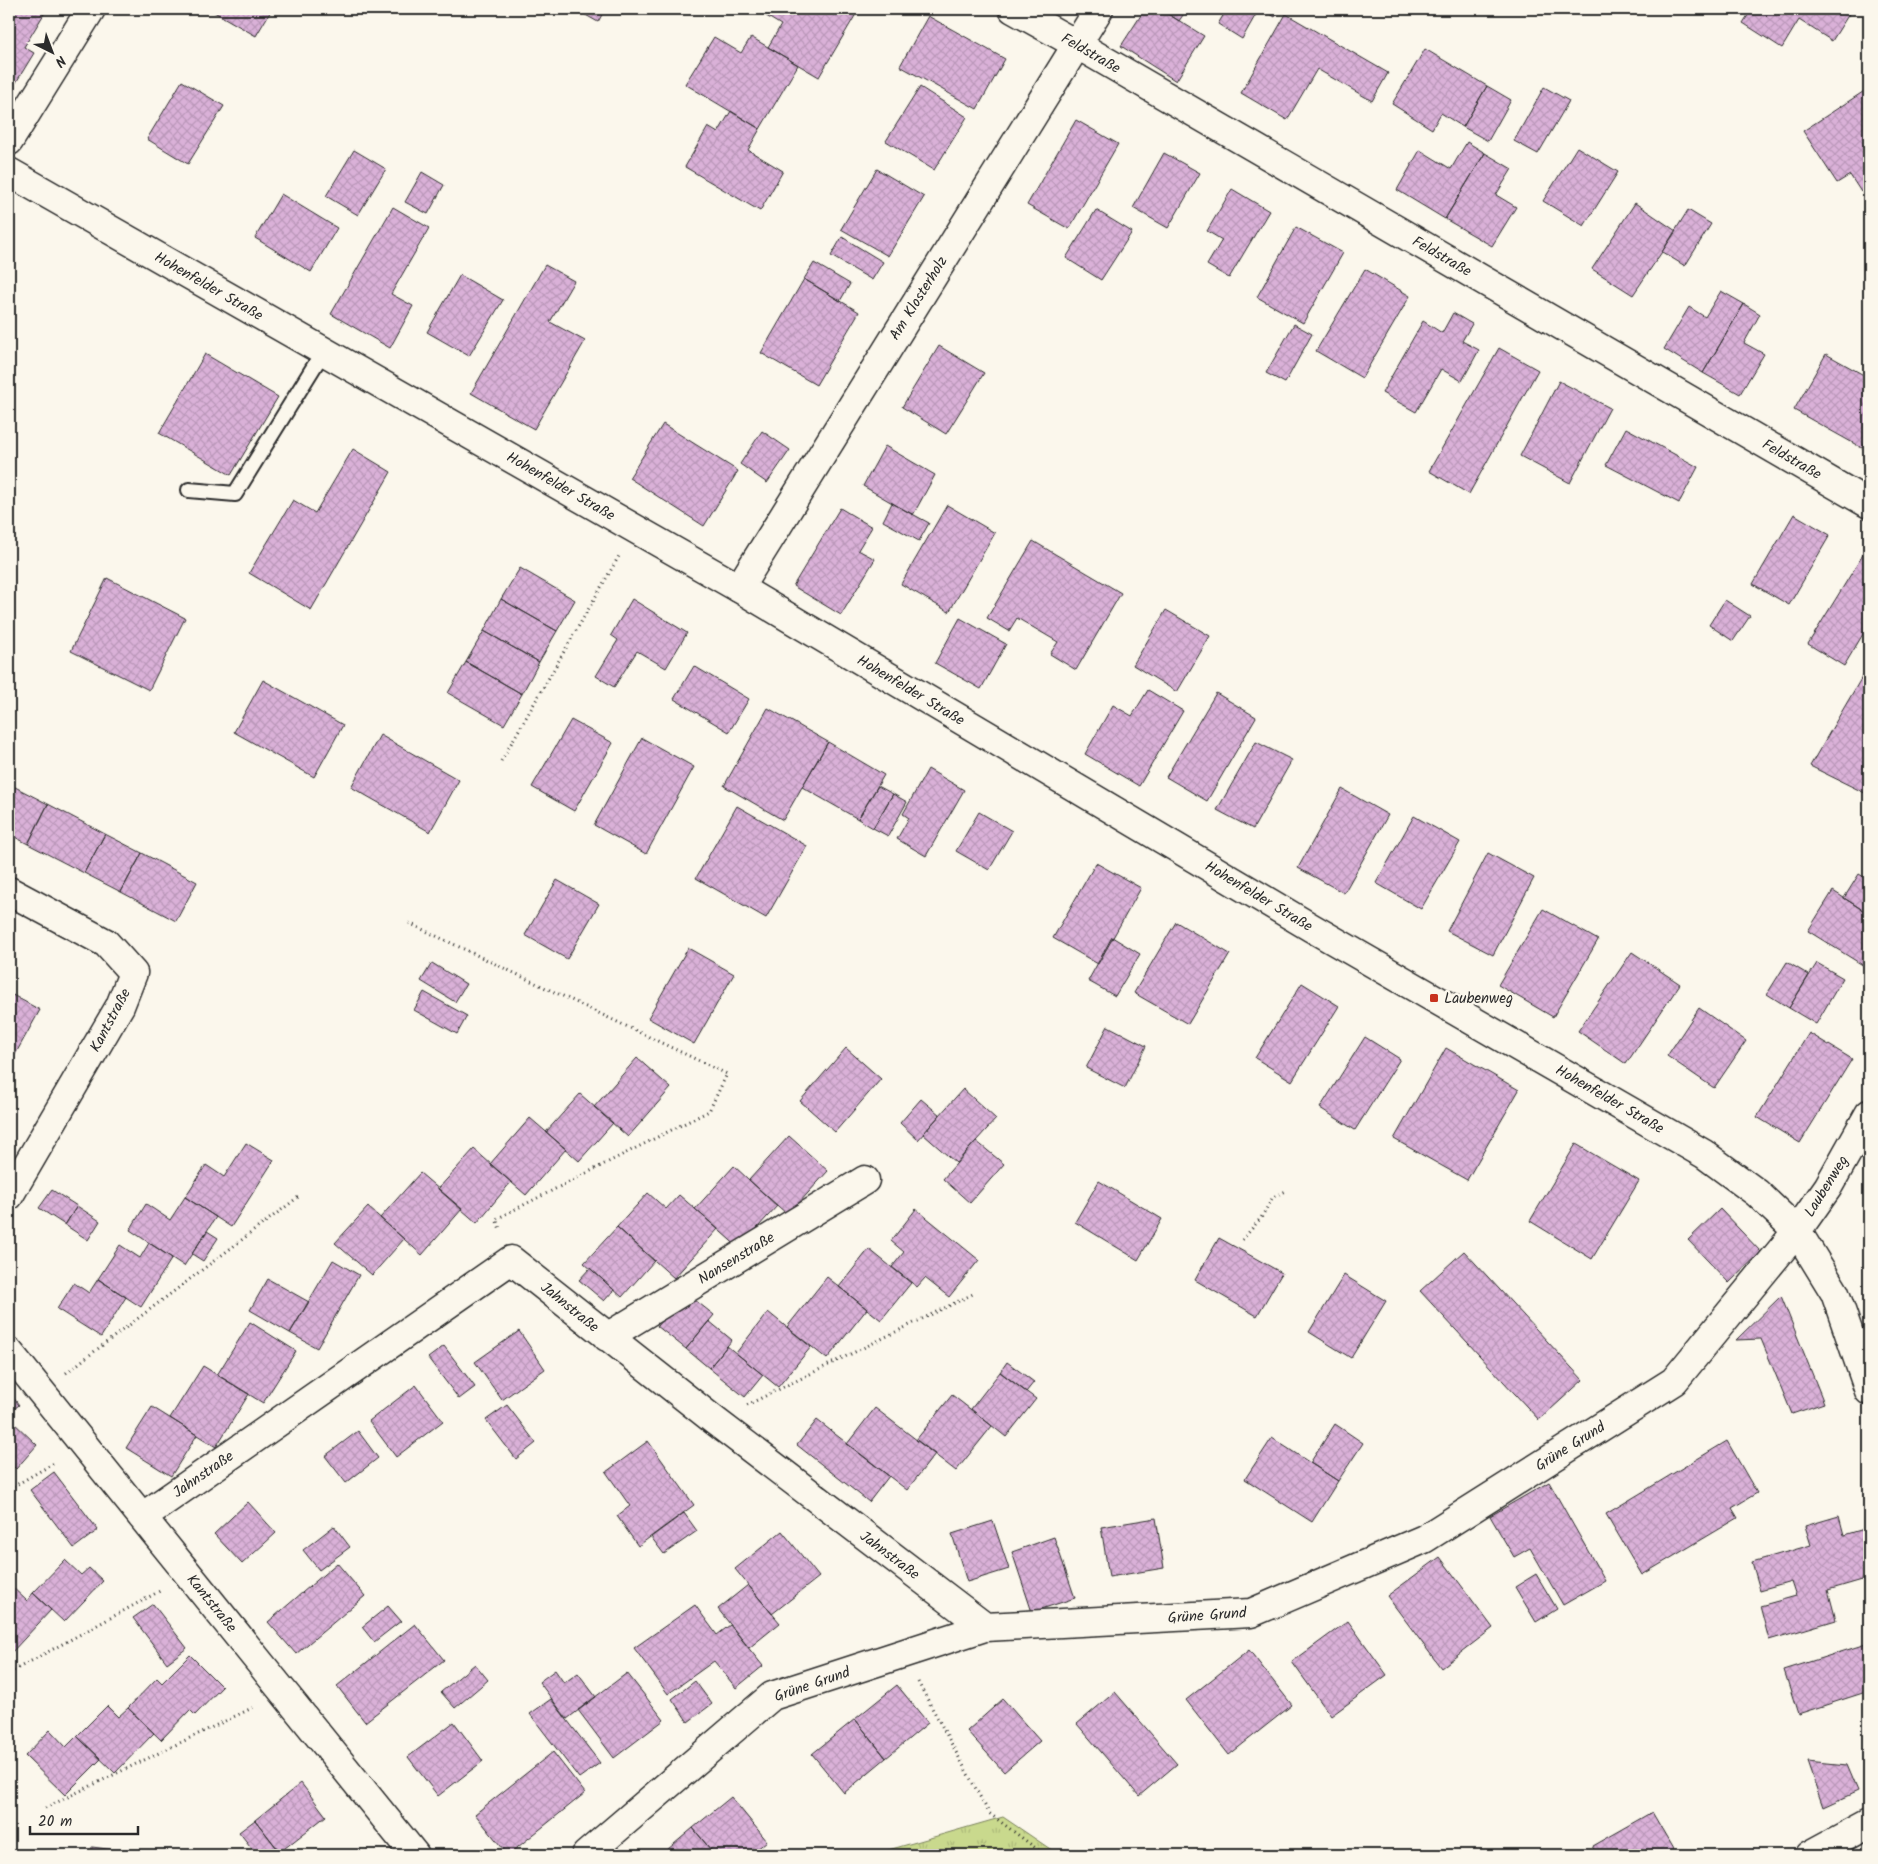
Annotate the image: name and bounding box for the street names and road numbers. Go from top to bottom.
street label: Feldstraße [1056,27,1125,81]
street label: Feldstraße [1407,230,1476,284]
street label: Hohenfelder Straße [150,246,268,328]
street label: Am Klosterholz [883,251,955,345]
street label: Feldstraße [1757,433,1826,487]
street label: Hohenfelder Straße [502,446,620,528]
street label: Hohenfelder Straße [852,649,969,733]
street label: Hohenfelder Straße [1200,855,1317,939]
street label: Kantstraße [84,984,138,1057]
street label: Hohenfelder Straße [1551,1059,1669,1141]
street label: Laubenweg [1798,1151,1855,1222]
street label: Nansenstraße [693,1226,780,1291]
street label: Jahnstraße [535,1276,604,1339]
street label: Grüne Grund [1531,1415,1611,1478]
street label: Jahnstraße [168,1445,239,1505]
street label: Jahnstraße [854,1525,925,1587]
street label: Kantstraße [180,1569,243,1638]
street label: Grüne Grund [1167,1601,1248,1631]
street label: Grüne Grund [771,1661,854,1709]

